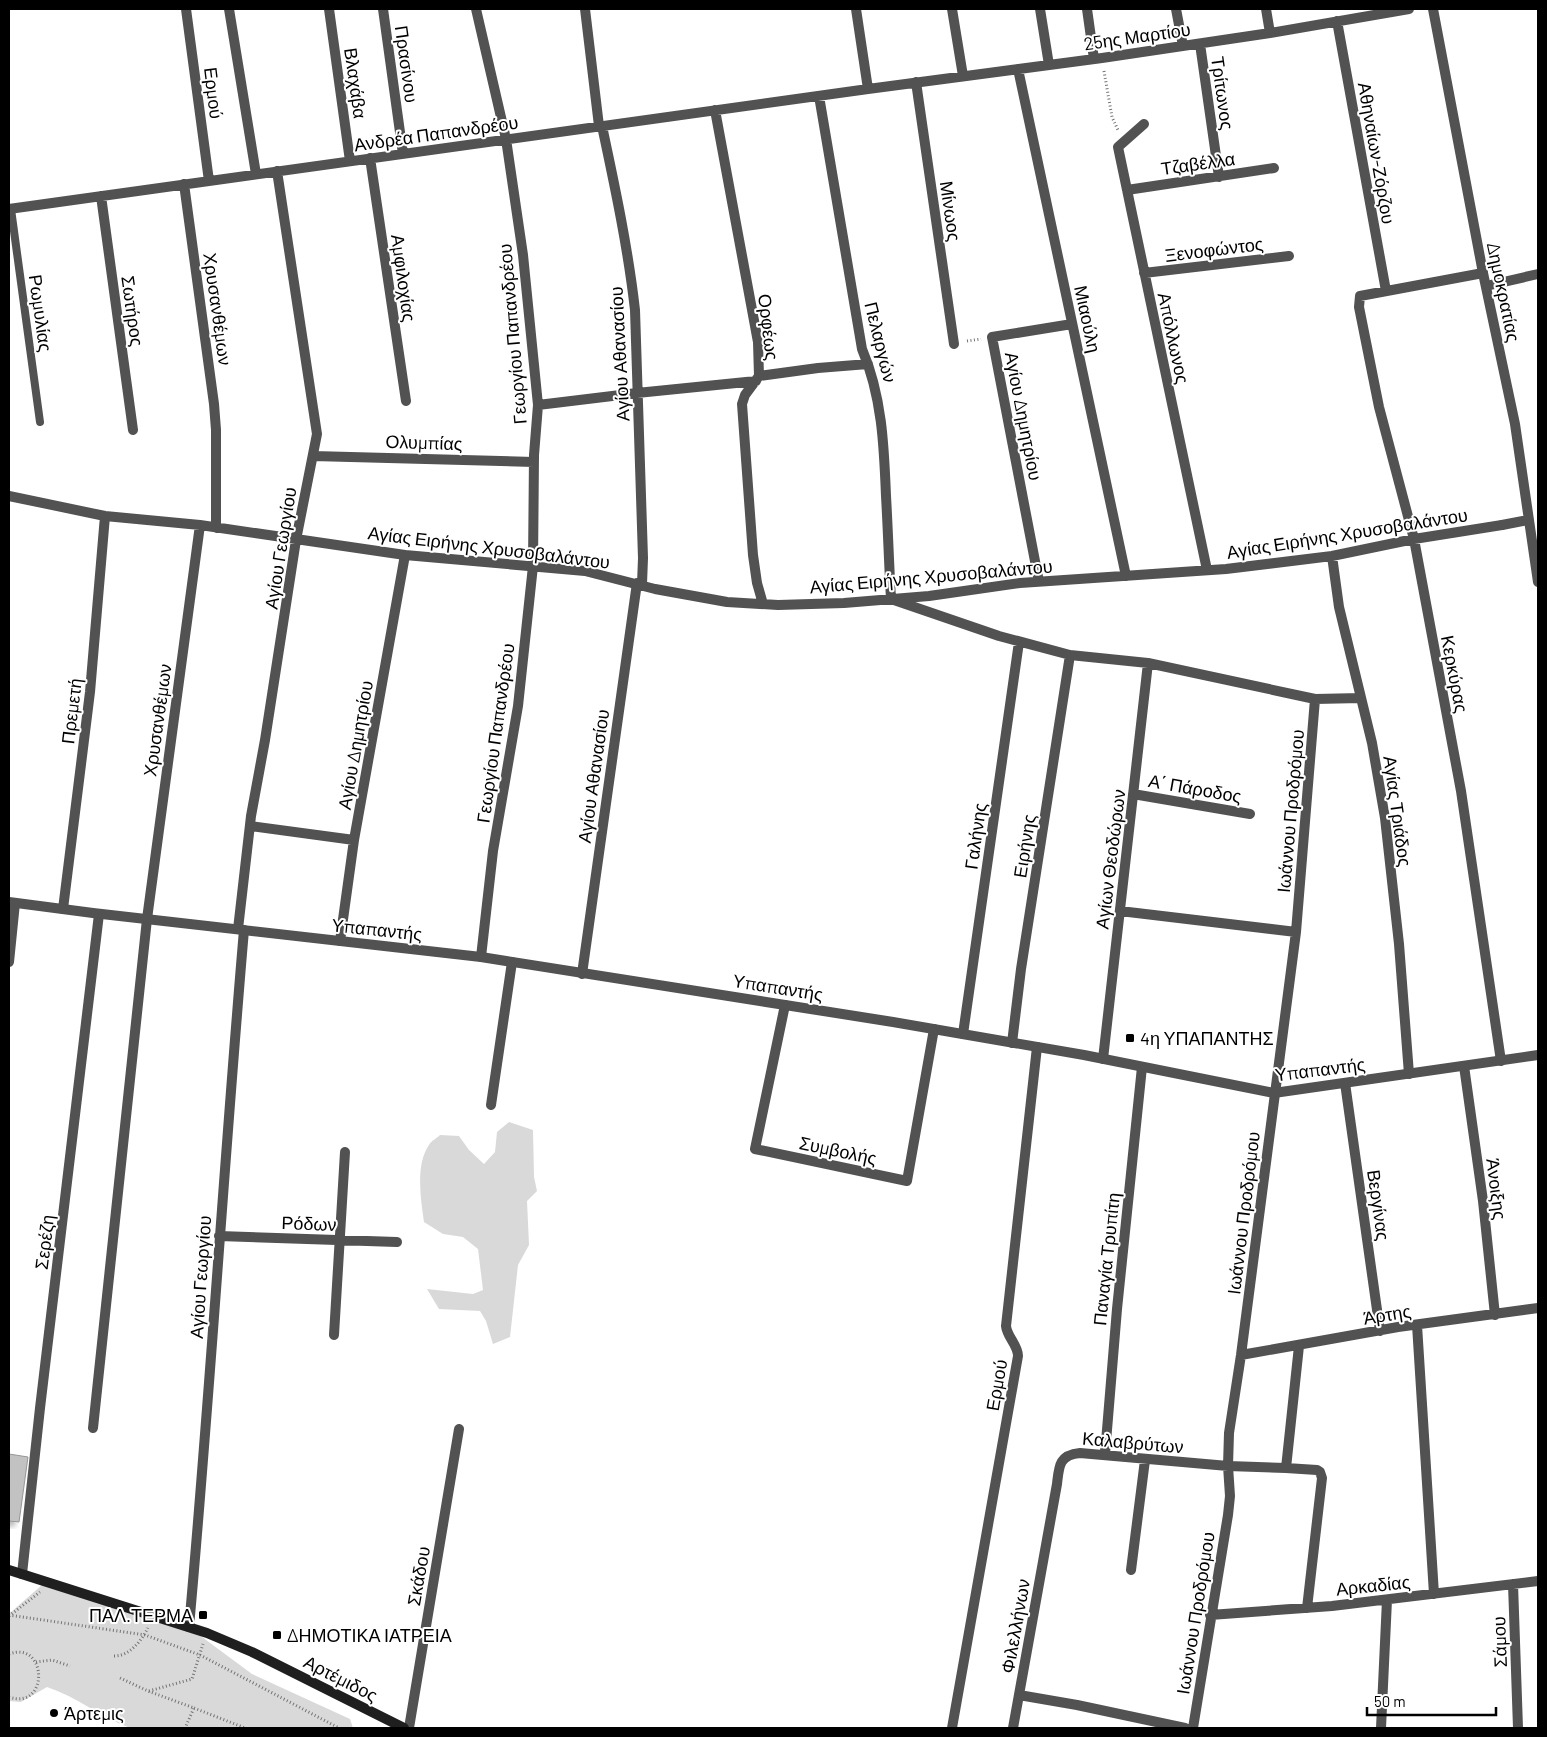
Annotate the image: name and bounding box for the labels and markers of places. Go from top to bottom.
place label: 4η ΥΠΑΠΑΝΤΗΣ [1140,1027,1274,1049]
marker: 4η ΥΠΑΠΑΝΤΗΣ [1124,1032,1136,1044]
place label: ΠΑΛ.ΤΕΡΜΑ [89,1604,193,1626]
marker: ΠΑΛ.ΤΕΡΜΑ [197,1609,209,1621]
place label: ΔΗΜΟΤΙΚΑ ΙΑΤΡΕΙΑ [287,1624,452,1646]
marker: ΔΗΜΟΤΙΚΑ ΙΑΤΡΕΙΑ [271,1629,283,1641]
place label: Άρτεμις [64,1702,124,1724]
marker: Άρτεμις [48,1707,60,1719]

